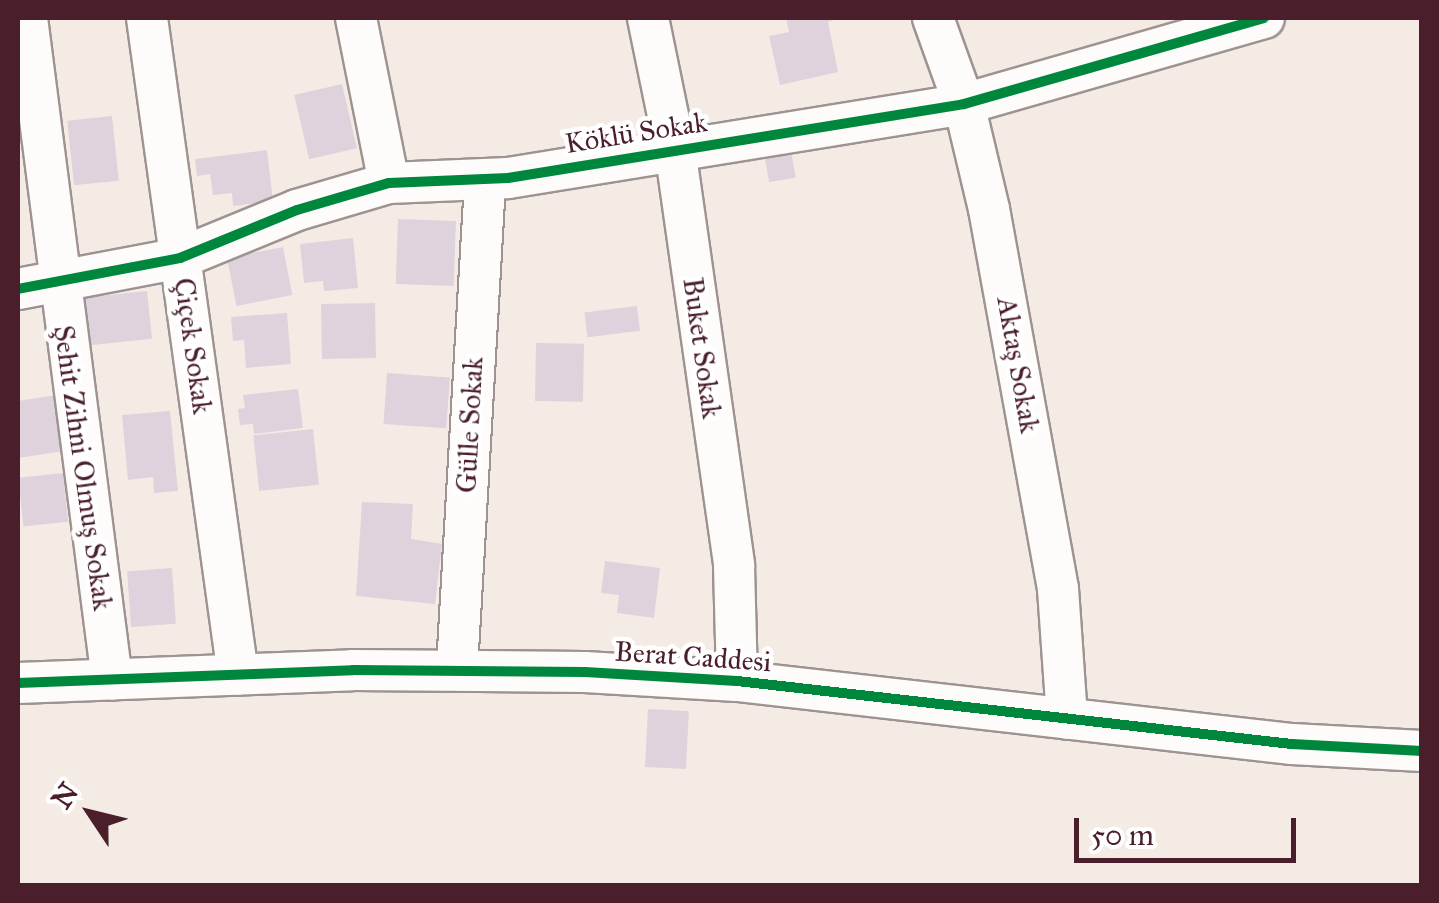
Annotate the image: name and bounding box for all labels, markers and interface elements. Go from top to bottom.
street label: Köklü Sokak [563,105,709,161]
street label: Buket Sokak [675,275,729,421]
street label: Çiçek Sokak [167,276,219,416]
street label: Aktaş Sokak [989,294,1047,436]
street label: Şehit Zihni Olmuş Sokak [46,323,120,613]
street label: Gülle Sokak [450,356,490,494]
street label: Berat Caddesi [614,635,772,679]
north arrow [40,763,140,863]
text: N [44,776,86,815]
scale bar [1079,798,1302,860]
text: 50 m [1091,817,1154,853]

